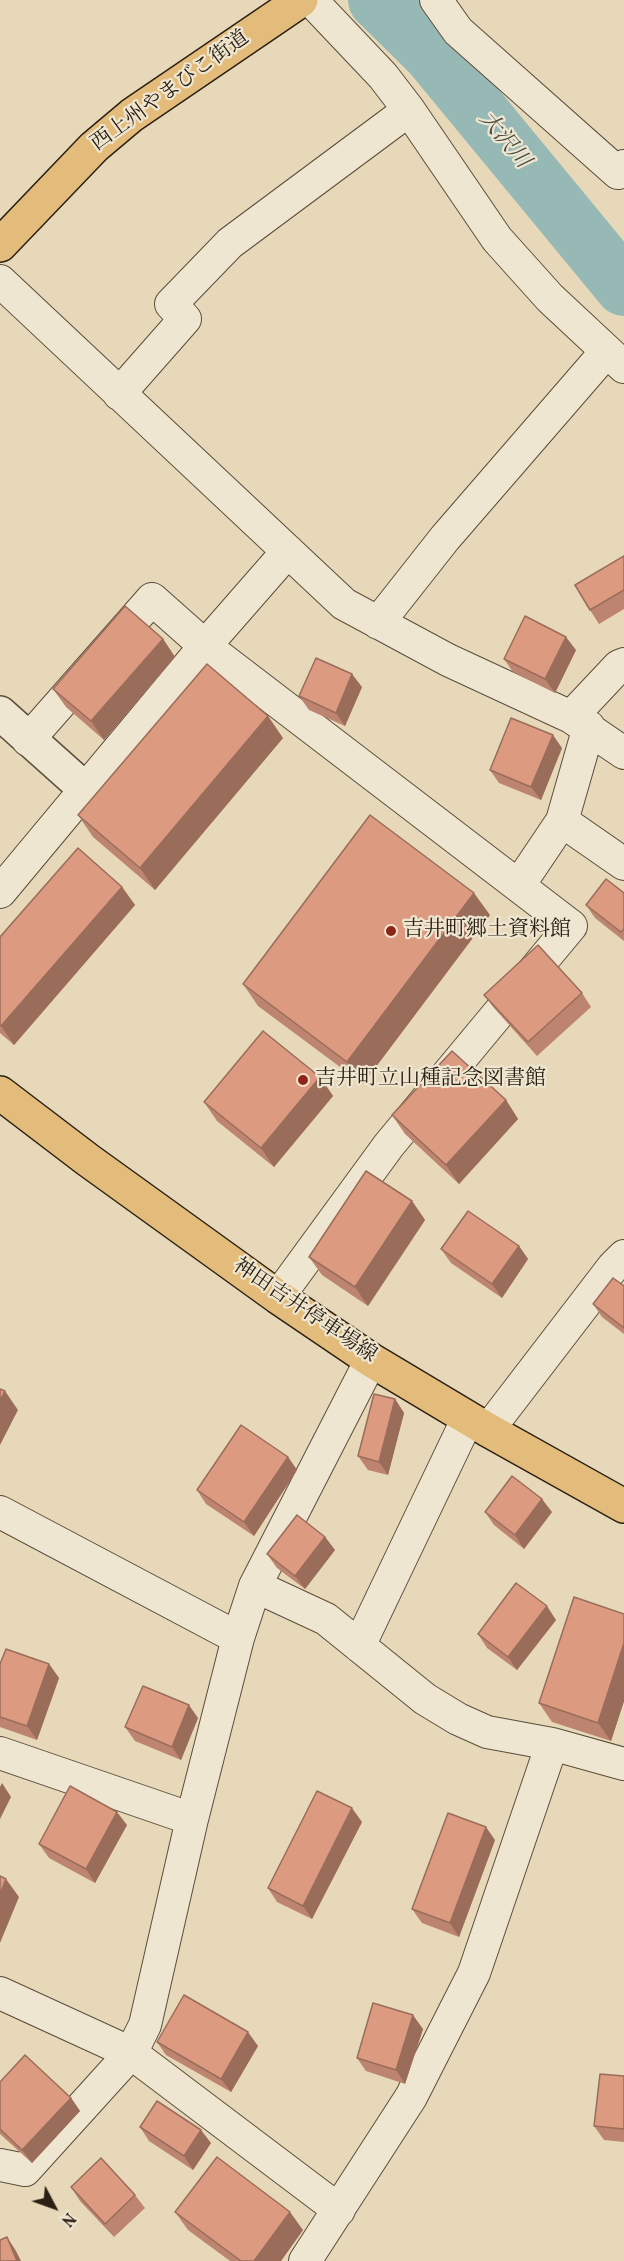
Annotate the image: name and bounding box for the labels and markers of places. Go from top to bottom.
place label: 吉井町郷土資料館 [403,918,571,944]
marker: 吉井町郷土資料館 [384,924,398,938]
place label: 吉井町立山種記念図書館 [315,1067,546,1093]
marker: 吉井町立山種記念図書館 [296,1073,310,1087]

